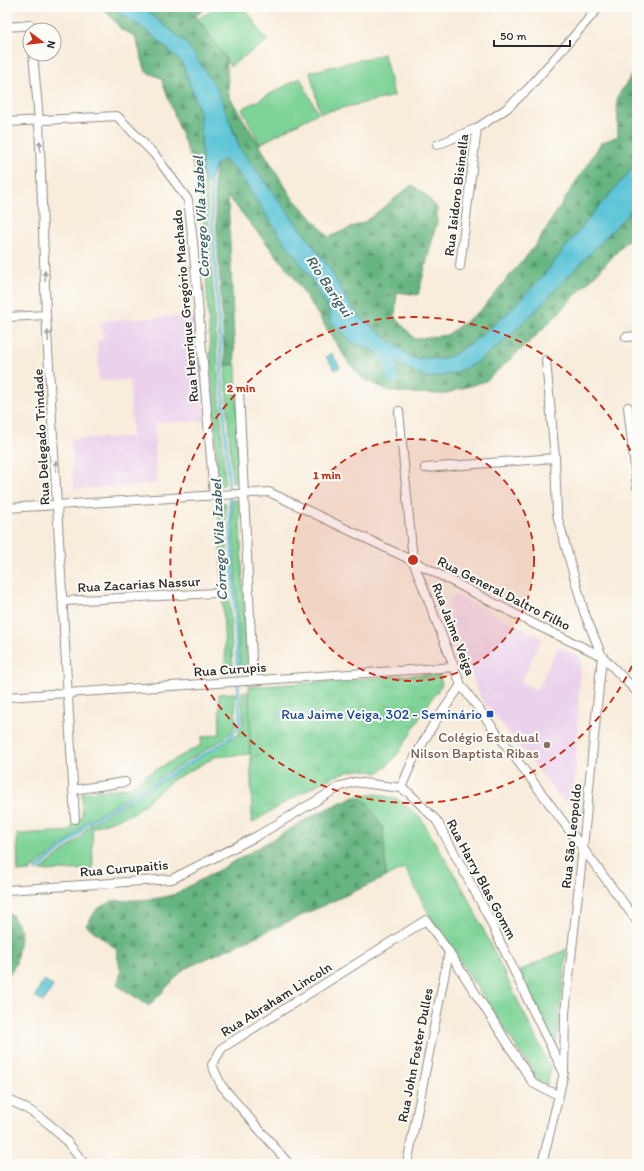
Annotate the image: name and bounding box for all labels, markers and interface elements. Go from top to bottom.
north arrow [22,22,62,62]
scale bar [494,22,570,48]
text: 50 m [500,29,526,43]
text: N [44,39,58,50]
street label: Rua Isidoro Bisinella [441,132,473,257]
one-way arrow [37,139,43,152]
water label: Córrego Vila Izabel [189,154,213,278]
street label: Rua Henrique Gregório Machado [169,209,202,403]
water label: Rio Barigui [302,252,357,322]
one-way arrow [42,269,48,282]
one-way arrow [44,330,51,342]
street label: Rua Delegado Trindade [29,368,54,506]
text: 2 min [227,381,256,395]
one-way arrow [52,460,59,472]
text: 1 min [313,468,342,482]
water label: Córrego Vila Izabel [207,477,231,601]
street label: Rua General Daltro Filho [434,552,573,634]
centre of rings [406,553,420,567]
street label: Rua Zacarias Nassur [77,573,201,596]
street label: Rua Jaime Veiga [428,581,479,678]
street label: Rua Curupis [193,658,267,681]
place label: Rua Jaime Veiga, 302 - Seminário [281,706,482,723]
marker: Rua Jaime Veiga, 302 - Seminário [485,709,495,719]
place label: Colégio Estadual Nilson Baptista Ribas [411,729,539,762]
marker: Colégio Estadual Nilson Baptista Ribas [542,740,552,750]
street label: Rua São Leopoldo [558,783,585,890]
street label: Rua Harry Blas Gomm [443,816,521,943]
street label: Rua Curupaitis [79,856,169,881]
street label: Rua Abraham Lincoln [218,958,335,1041]
street label: Rua John Foster Dulles [394,986,437,1124]

